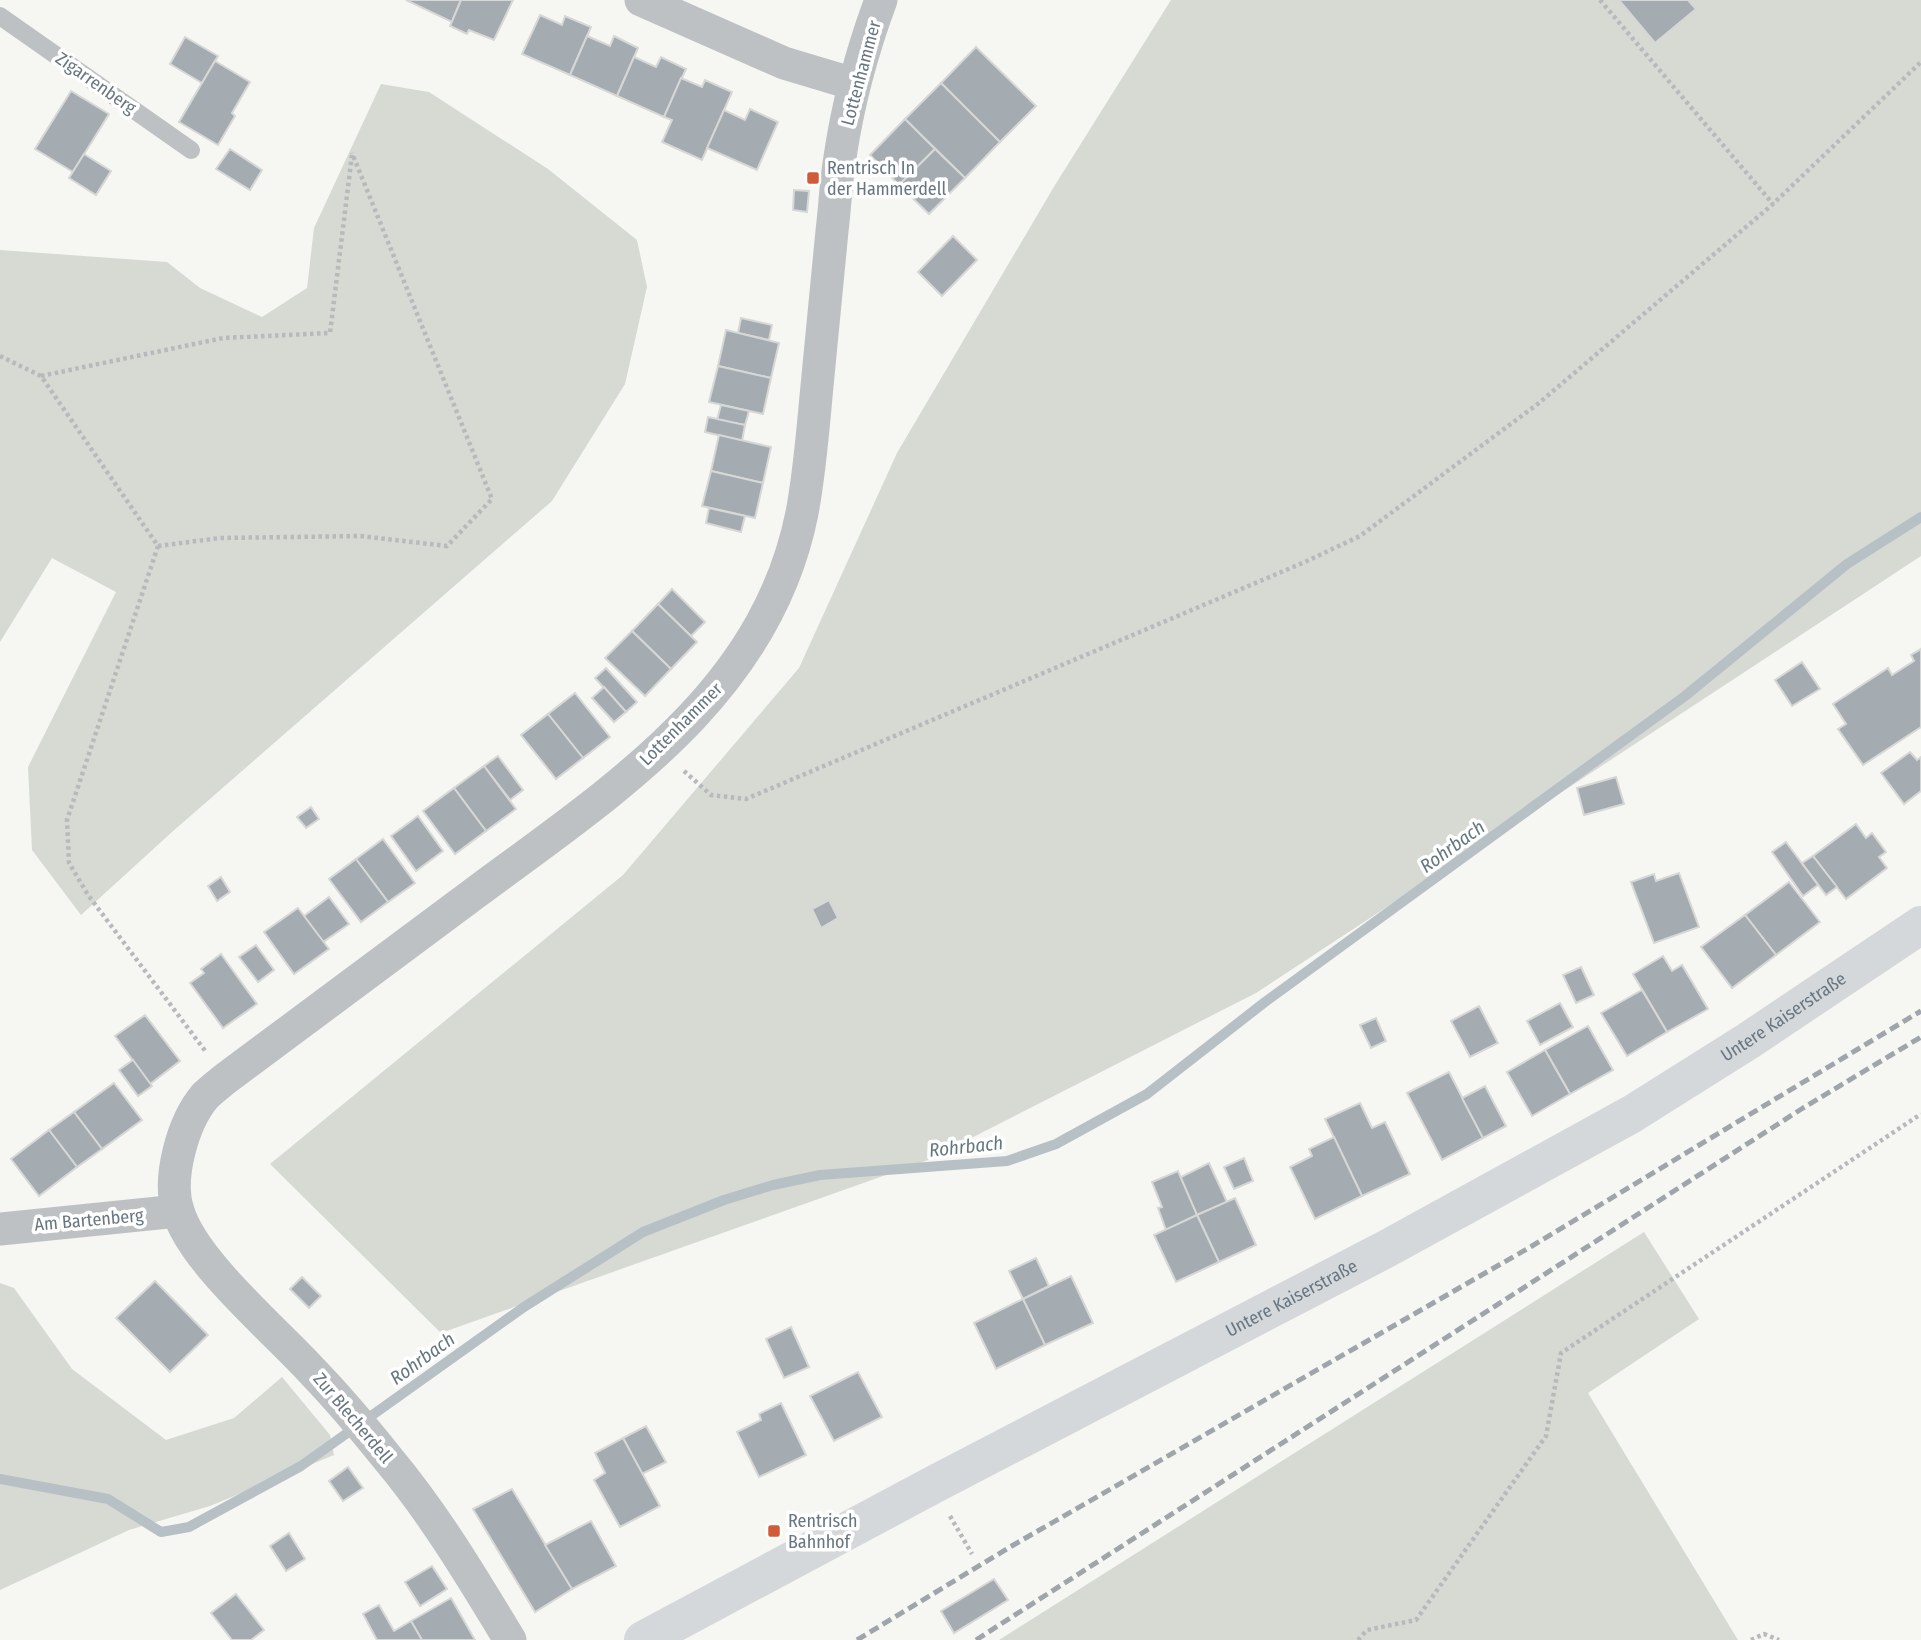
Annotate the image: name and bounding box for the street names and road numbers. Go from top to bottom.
street label: Lottenhammer [836,17,886,128]
street label: Zigarrenberg [51,47,141,119]
street label: Lottenhammer [635,678,727,770]
street label: Untere Kaiserstraße [1717,967,1850,1066]
street label: Am Bartenberg [34,1204,145,1236]
street label: Untere Kaiserstraße [1222,1255,1361,1342]
street label: Zur Blecherdell [309,1368,397,1468]

